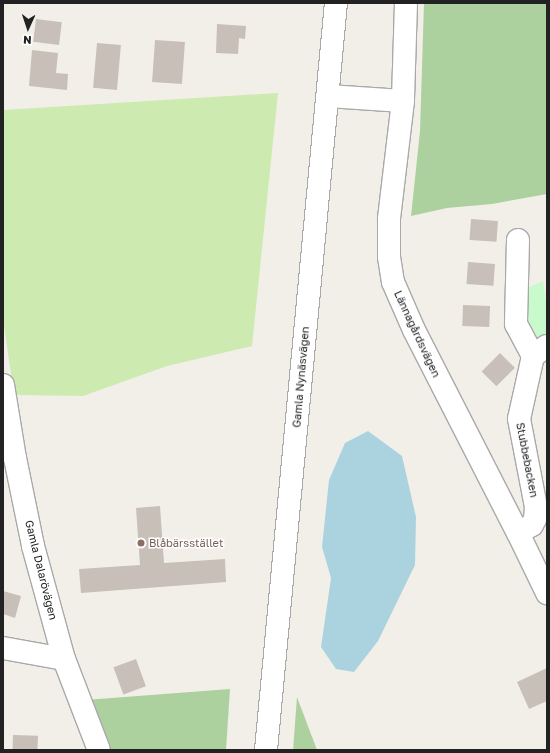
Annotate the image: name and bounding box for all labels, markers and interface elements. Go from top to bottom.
north arrow [8,8,48,48]
text: N [23,34,32,47]
street label: Lännagårdsvägen [391,289,443,379]
street label: Gamla Nynäsvägen [290,326,312,428]
street label: Stubbebacken [513,421,541,499]
street label: Gamla Dalarövägen [22,519,60,621]
place label: Blåbärsstället [149,536,223,550]
marker: Blåbärsstället [136,538,146,548]

